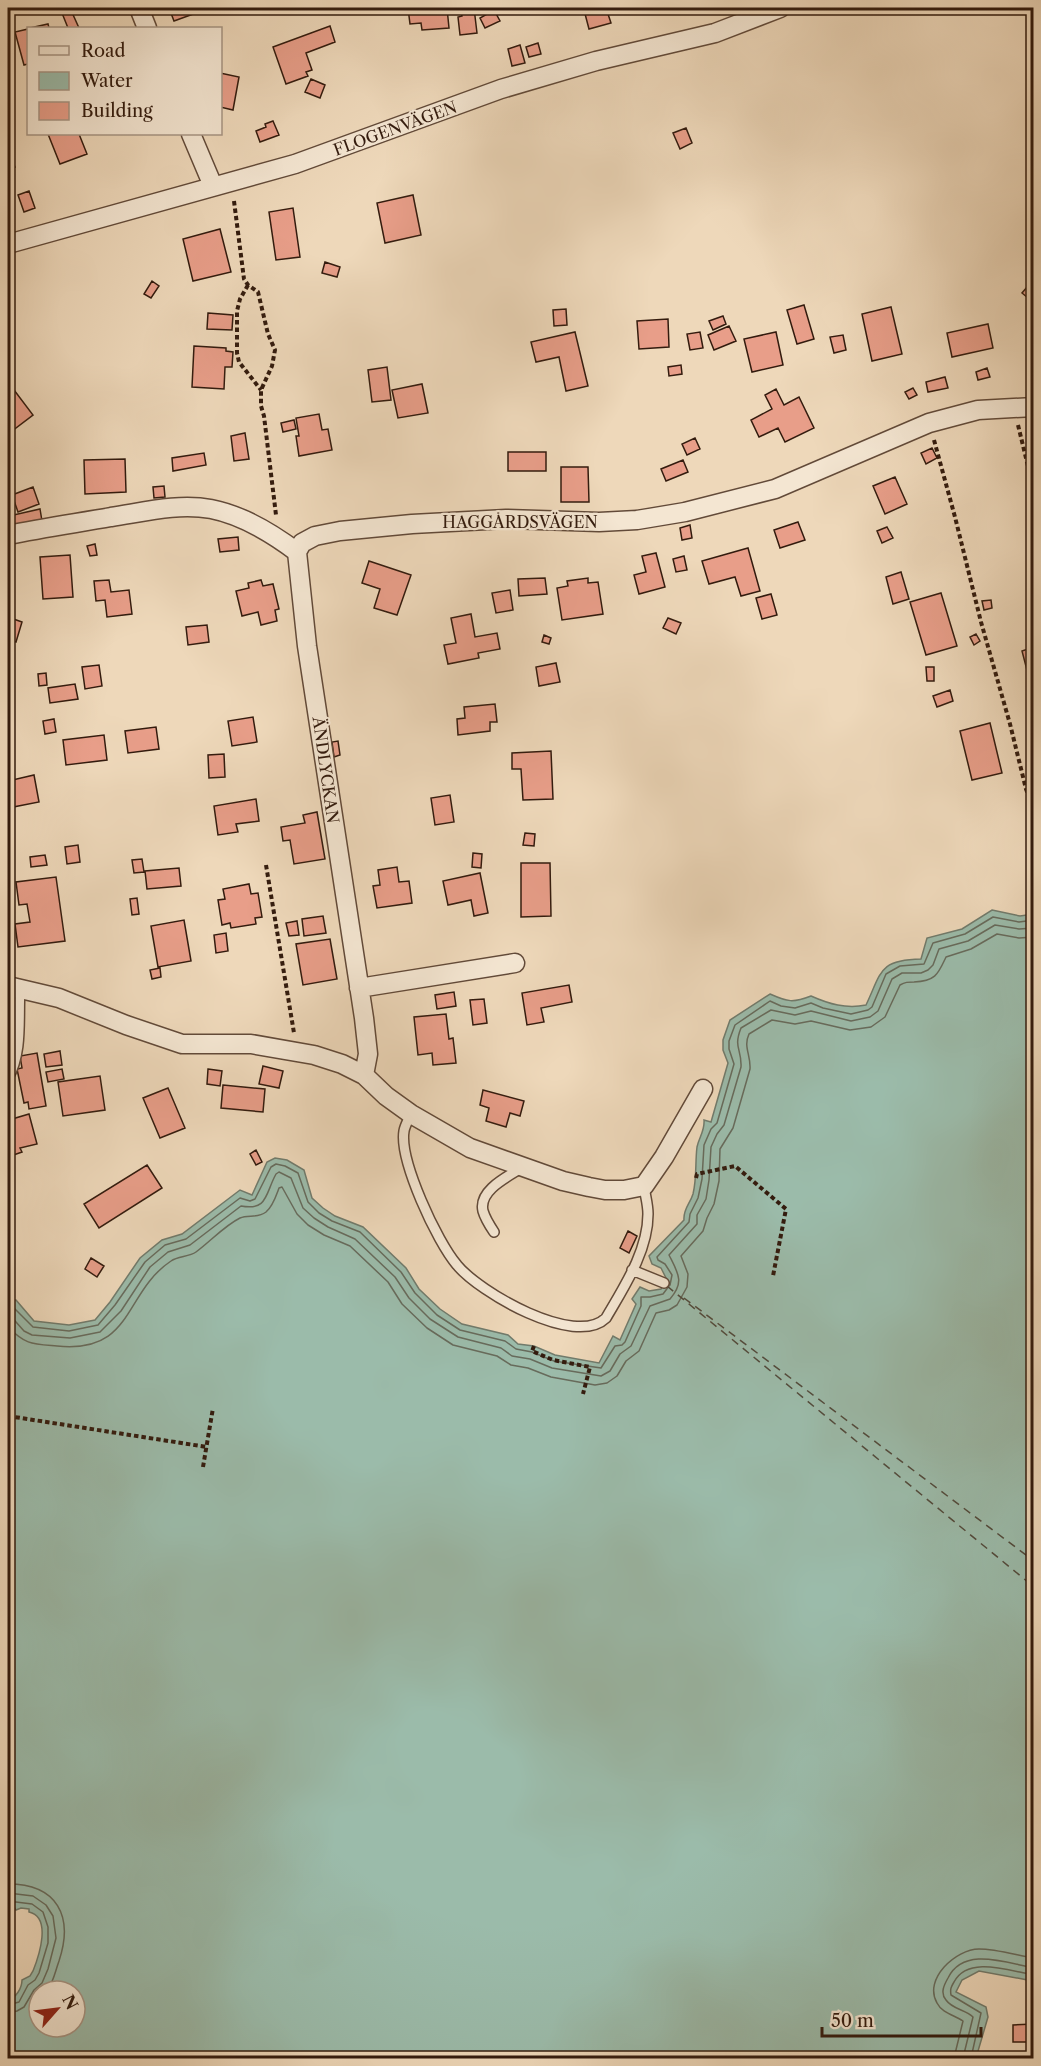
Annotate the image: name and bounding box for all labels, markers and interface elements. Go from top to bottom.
legend [27,27,222,135]
text: Road [81,40,126,62]
text: Water [80,70,133,92]
street label: FLOGENVÄGEN [330,96,460,160]
text: Building [81,100,153,122]
street label: HAGGÅRDSVÄGEN [442,512,598,532]
street label: ÄNDLYCKAN [308,714,343,825]
north arrow [27,1979,87,2039]
text: N [58,1991,82,2013]
scale bar [822,2000,981,2038]
text: 50 m [831,2010,874,2032]

